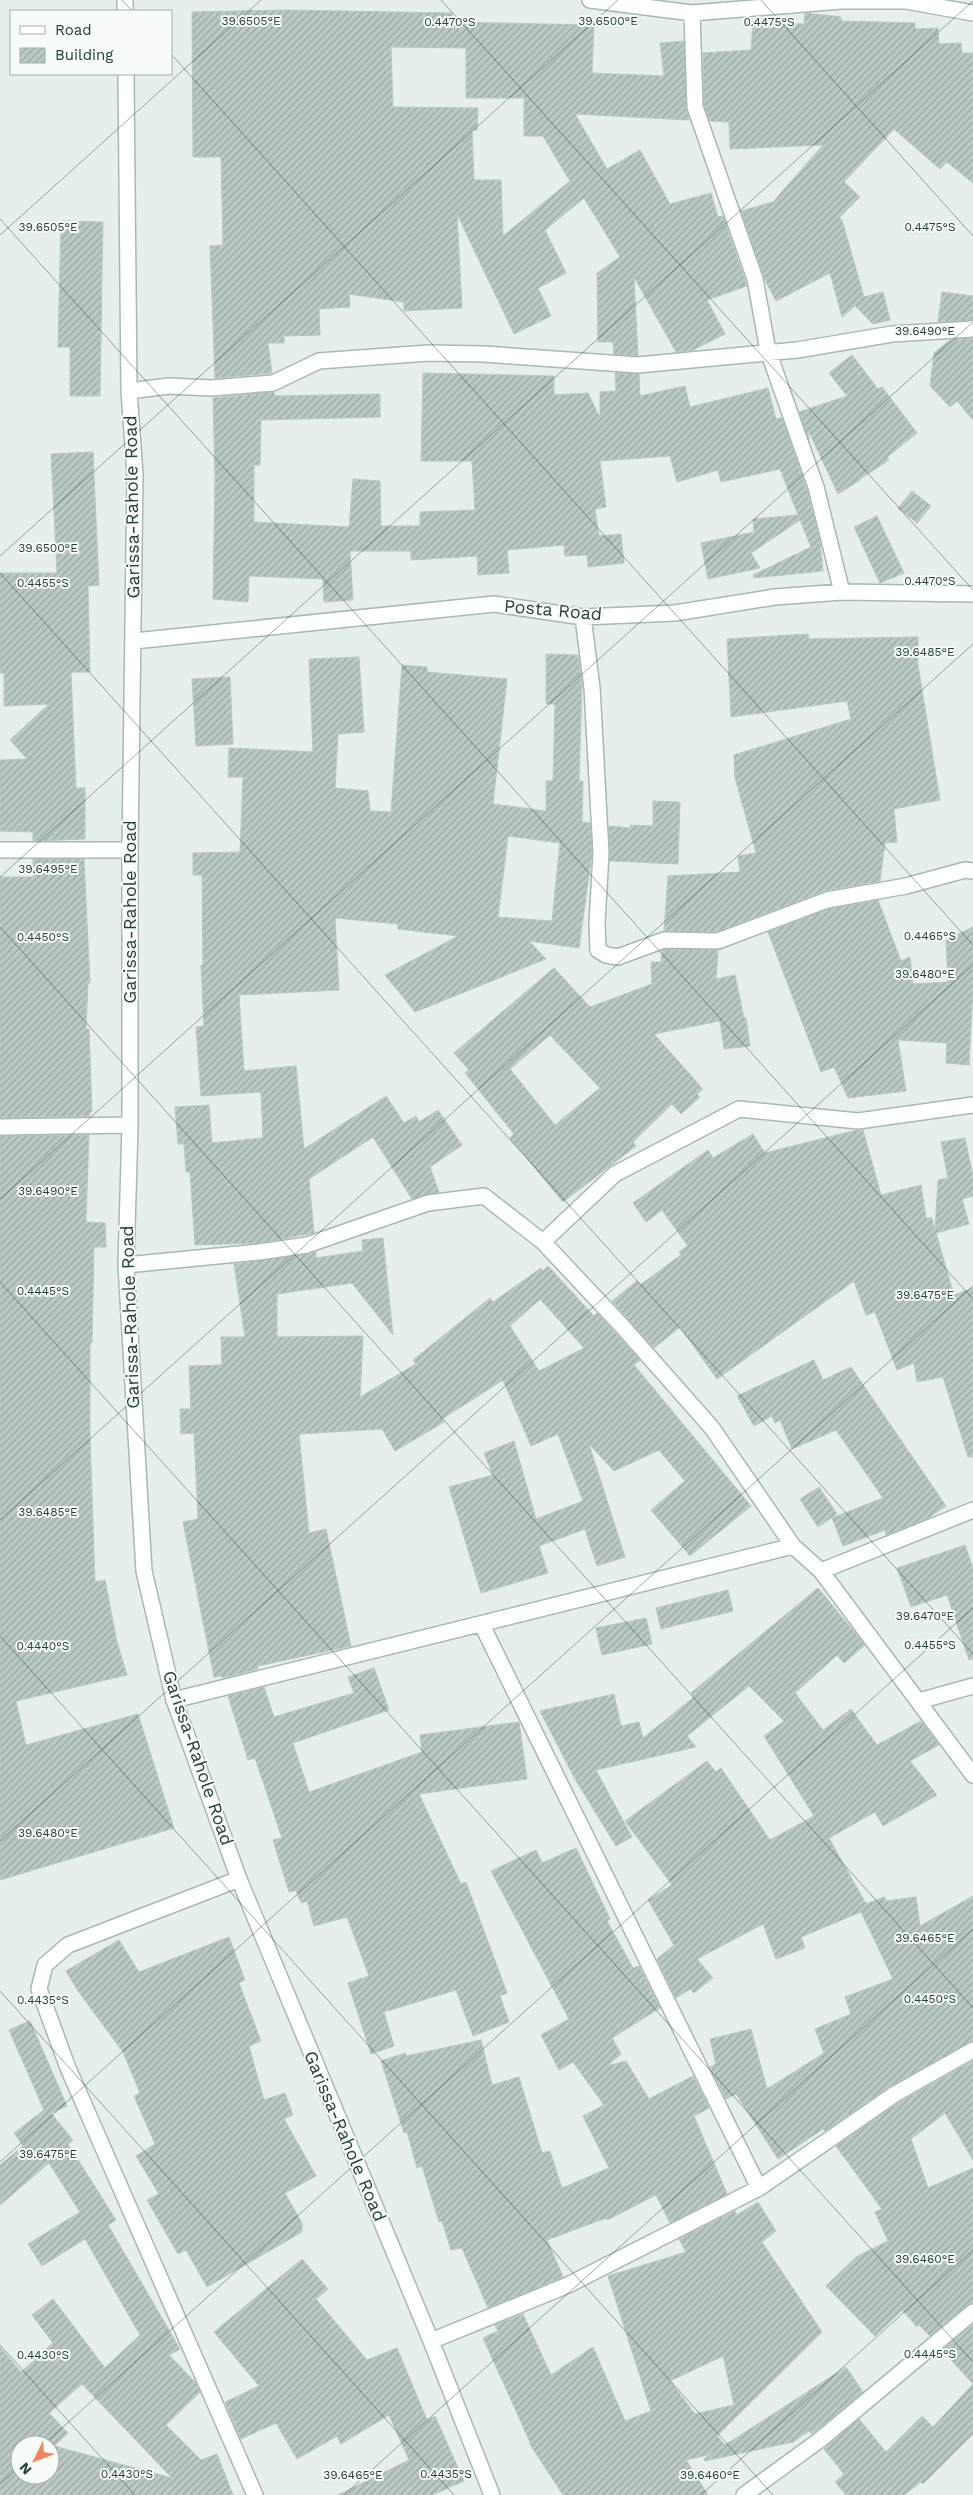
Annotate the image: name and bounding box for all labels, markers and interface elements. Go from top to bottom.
legend [10,10,172,75]
text: 39.6505°E [221,14,281,28]
text: 39.6500°E [578,14,638,28]
text: 0.4470°S [424,15,476,29]
text: 0.4475°S [743,15,795,29]
text: Road [55,21,92,39]
text: Building [55,46,113,64]
text: 39.6505°E [18,220,78,234]
text: 0.4475°S [904,220,956,234]
text: 39.6490°E [895,324,955,338]
street label: Garissa-Rahole Road [119,415,144,599]
text: 39.6500°E [18,541,78,555]
text: 0.4470°S [904,574,956,588]
text: 0.4455°S [17,576,69,590]
street label: Posta Road [503,595,603,624]
text: 39.6485°E [895,645,955,659]
street label: Garissa-Rahole Road [119,820,140,1004]
text: 39.6495°E [18,862,78,876]
text: 0.4465°S [904,929,956,943]
text: 0.4450°S [17,930,69,944]
text: 39.6480°E [895,967,955,981]
text: 39.6490°E [18,1184,78,1198]
street label: Garissa-Rahole Road [116,1225,143,1409]
text: 0.4445°S [17,1284,69,1298]
text: 39.6475°E [896,1288,954,1302]
text: 39.6485°E [18,1505,78,1519]
text: 39.6470°E [896,1609,955,1623]
text: 0.4455°S [904,1638,956,1652]
text: 0.4440°S [17,1639,69,1653]
street label: Garissa-Rahole Road [159,1668,238,1848]
text: 39.6480°E [18,1826,78,1840]
text: 39.6465°E [895,1931,955,1945]
text: 0.4450°S [904,1992,956,2006]
text: 0.4435°S [17,1993,69,2007]
street label: Garissa-Rahole Road [300,2047,391,2224]
text: 39.6475°E [19,2147,77,2161]
text: 39.6460°E [895,2252,955,2266]
text: 0.4445°S [904,2347,956,2361]
text: 0.4430°S [17,2348,69,2362]
north arrow [10,2435,60,2485]
text: N [16,2459,35,2478]
text: 0.4430°S [101,2467,153,2481]
text: 0.4435°S [420,2467,472,2481]
text: 39.6465°E [323,2468,383,2482]
text: 39.6460°E [680,2468,740,2482]

